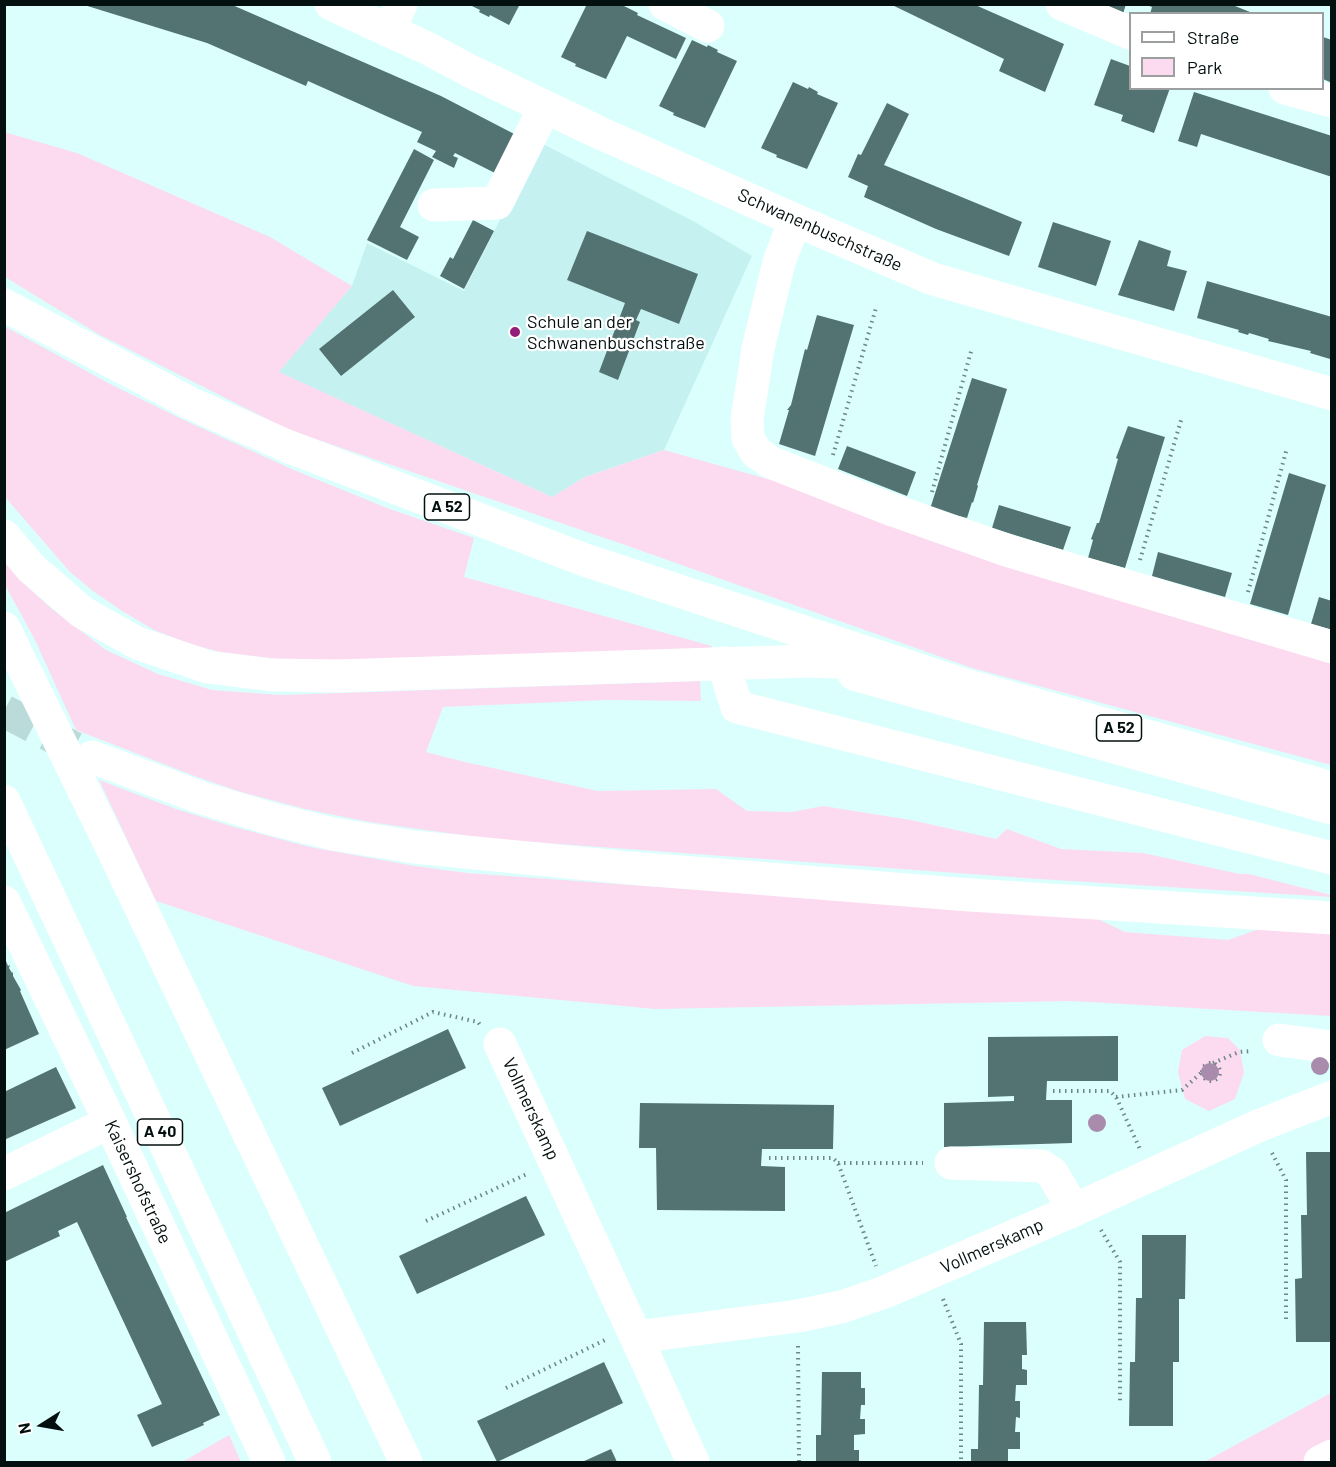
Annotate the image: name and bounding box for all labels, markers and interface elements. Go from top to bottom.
legend [1129,12,1324,90]
text: Straße [1187,26,1239,48]
text: Park [1187,56,1222,78]
street label: Schwanenbuschstraße [734,184,906,276]
place label: Schule an der Schwanenbuschstraße [527,311,705,354]
marker: Schule an der Schwanenbuschstraße [508,325,522,339]
road number: A 52 [424,494,470,520]
road number: A 52 [1096,715,1142,741]
street label: Vollmerskamp [498,1055,564,1163]
street label: Kaisershofstraße [100,1117,176,1247]
road number: A 40 [138,1119,182,1145]
street label: Vollmerskamp [937,1214,1047,1278]
north arrow [12,1395,72,1455]
text: N [14,1422,34,1436]

